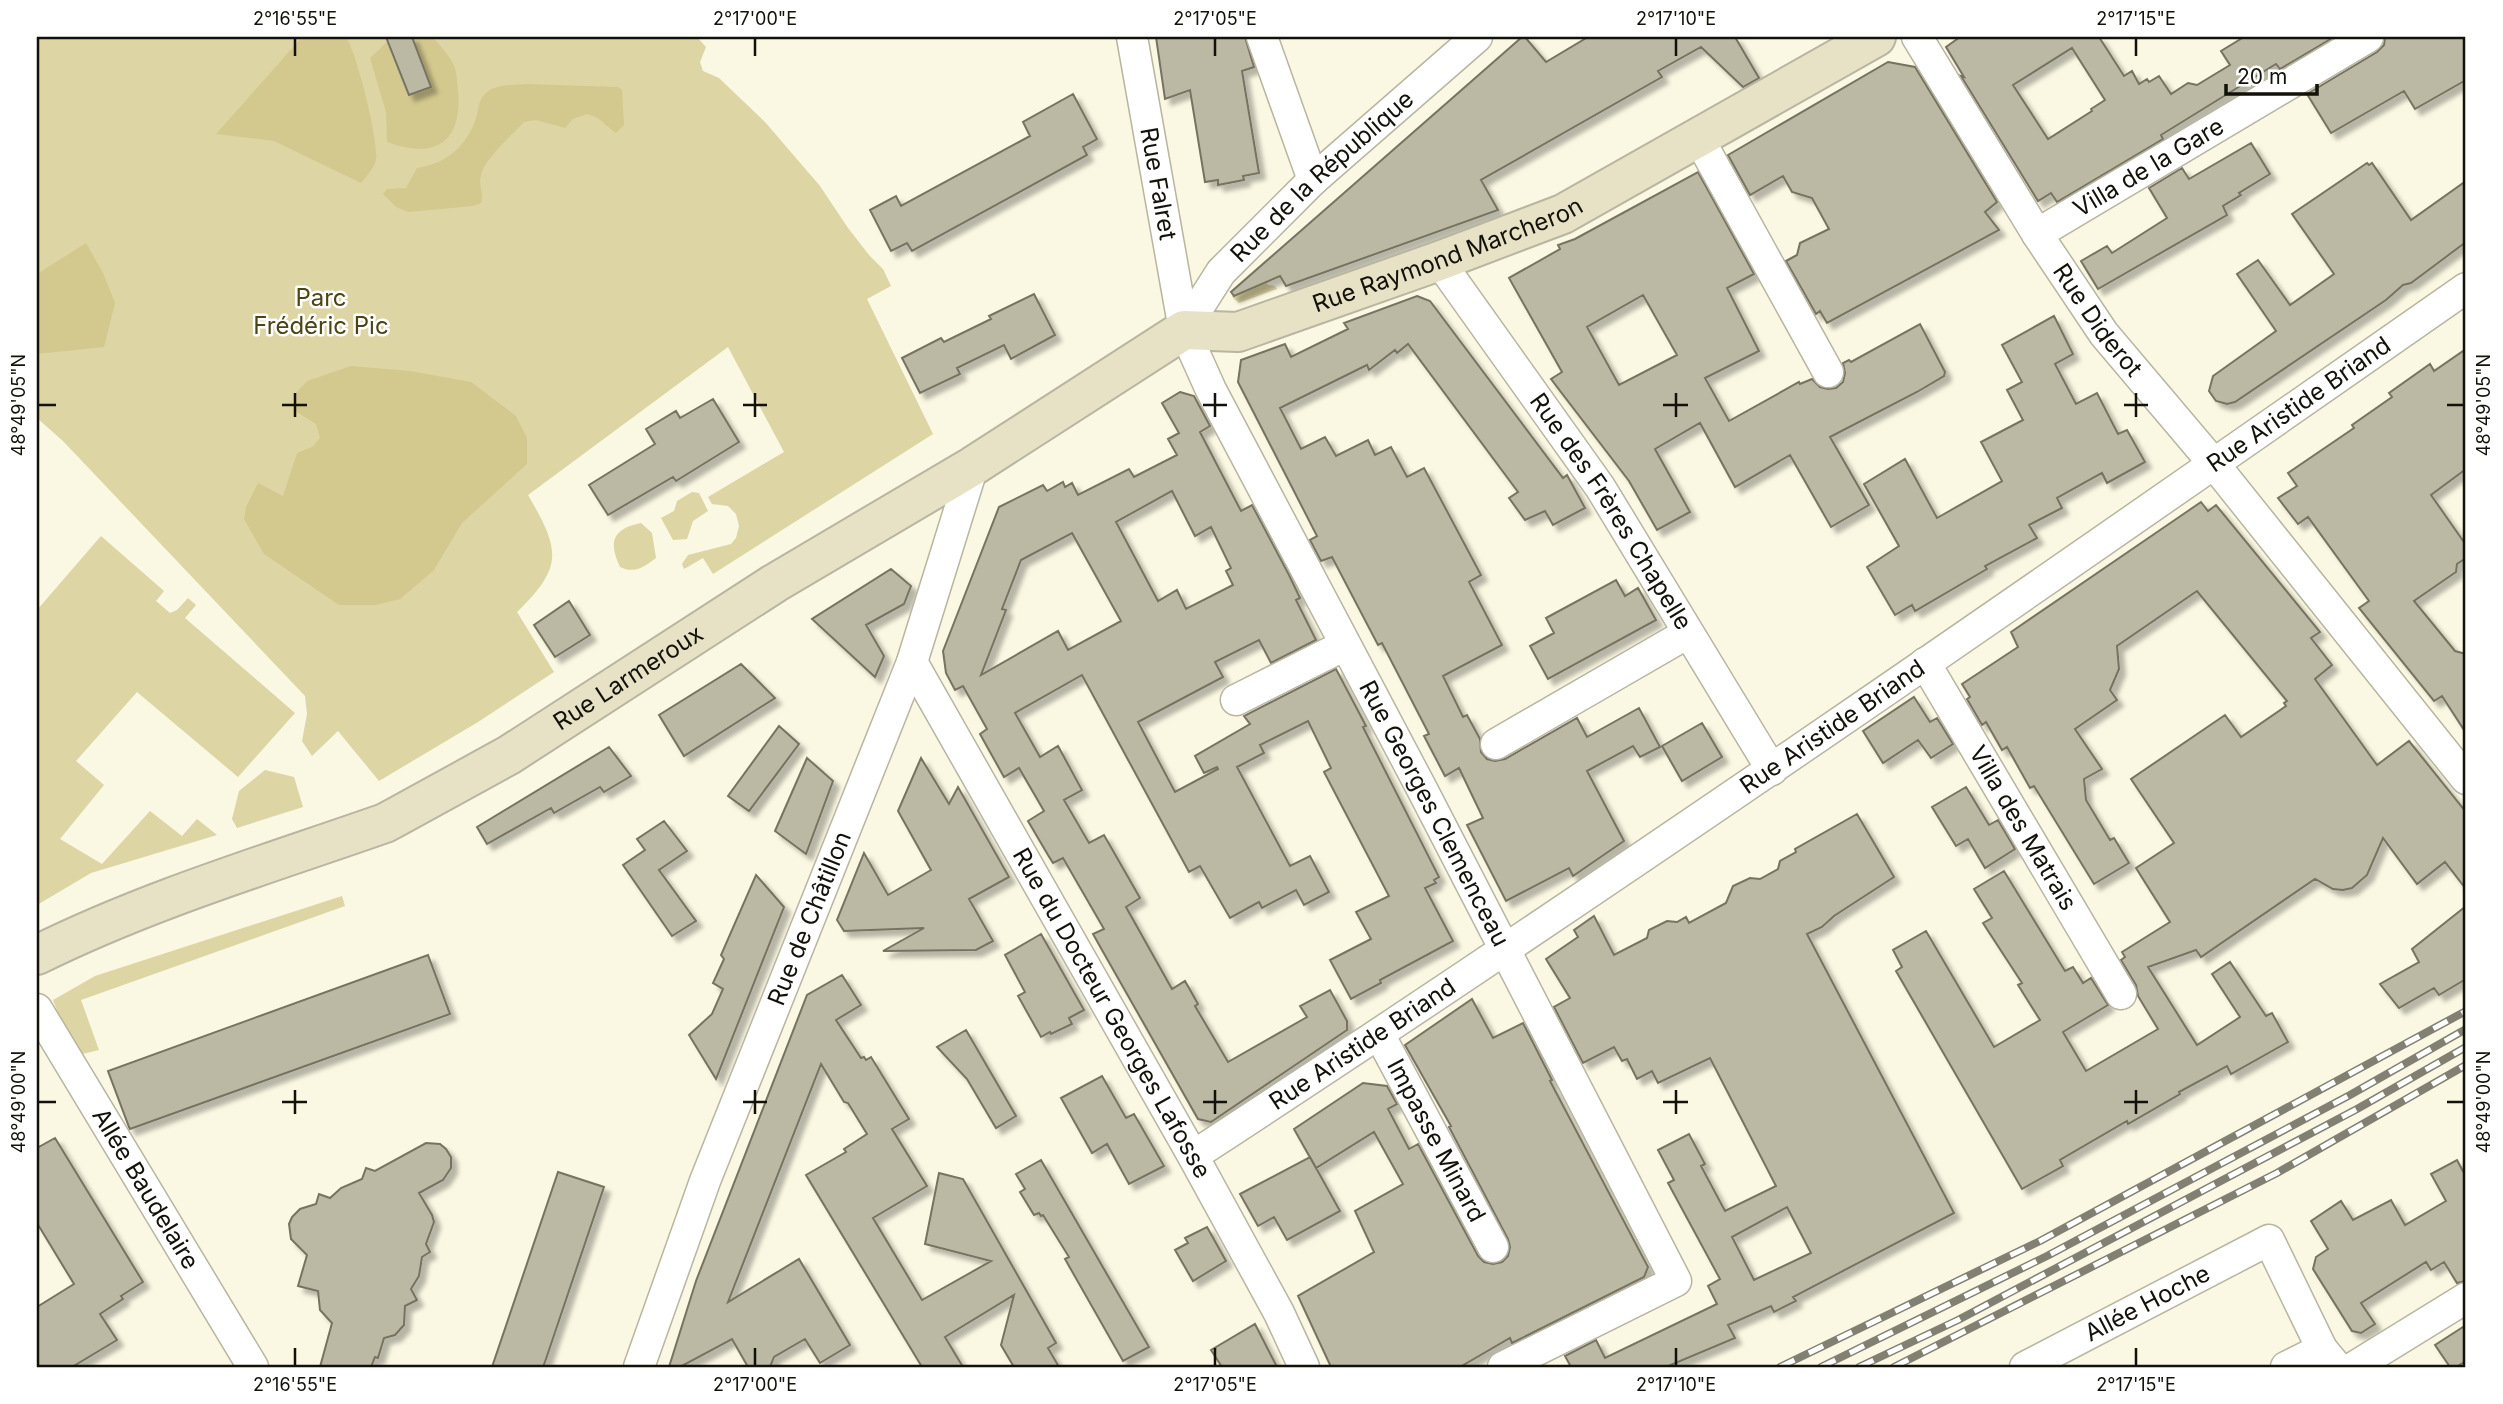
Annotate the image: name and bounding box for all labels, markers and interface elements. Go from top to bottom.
text: 2°16'55"E [253,8,337,29]
text: 2°17'00"E [713,8,797,29]
text: 2°17'05"E [1173,8,1257,29]
text: 2°17'10"E [1636,8,1716,29]
text: 2°17'15"E [2096,8,2176,29]
scale bar [2226,52,2318,96]
text: 20 m [2237,64,2287,89]
street label: Rue de la République [1224,84,1419,268]
street label: Villa de la Gare [2068,111,2229,223]
street label: Rue Falret [1134,125,1183,242]
street label: Rue Raymond Marcheron [1309,191,1588,319]
street label: Rue Diderot [2047,258,2149,382]
park label: Parc Frédéric Pic [253,283,389,340]
street label: Rue Aristide Briand [2201,330,2396,478]
text: 48°49'05"N [8,354,29,456]
text: 48°49'05"N [2473,354,2494,456]
street label: Rue des Frères Chapelle [1524,387,1698,635]
street label: Rue Larmeroux [548,618,708,736]
street label: Rue Aristide Briand [1734,653,1930,800]
street label: Rue Georges Clemenceau [1353,675,1516,951]
street label: Villa des Matrais [1963,740,2083,916]
street label: Rue de Châtillon [762,827,857,1010]
street label: Rue du Docteur Georges Lafosse [1007,843,1217,1183]
street label: Rue Aristide Briand [1264,972,1461,1116]
text: 48°49'00"N [8,1051,29,1153]
text: 48°49'00"N [2473,1051,2494,1153]
street label: Impasse Minard [1381,1054,1492,1227]
street label: Allée Baudelaire [86,1103,206,1274]
street label: Allée Hoche [2080,1258,2215,1347]
text: 2°16'55"E [253,1374,337,1395]
text: 2°17'00"E [713,1374,797,1395]
text: 2°17'05"E [1173,1374,1257,1395]
text: 2°17'10"E [1636,1374,1716,1395]
text: 2°17'15"E [2096,1374,2176,1395]

